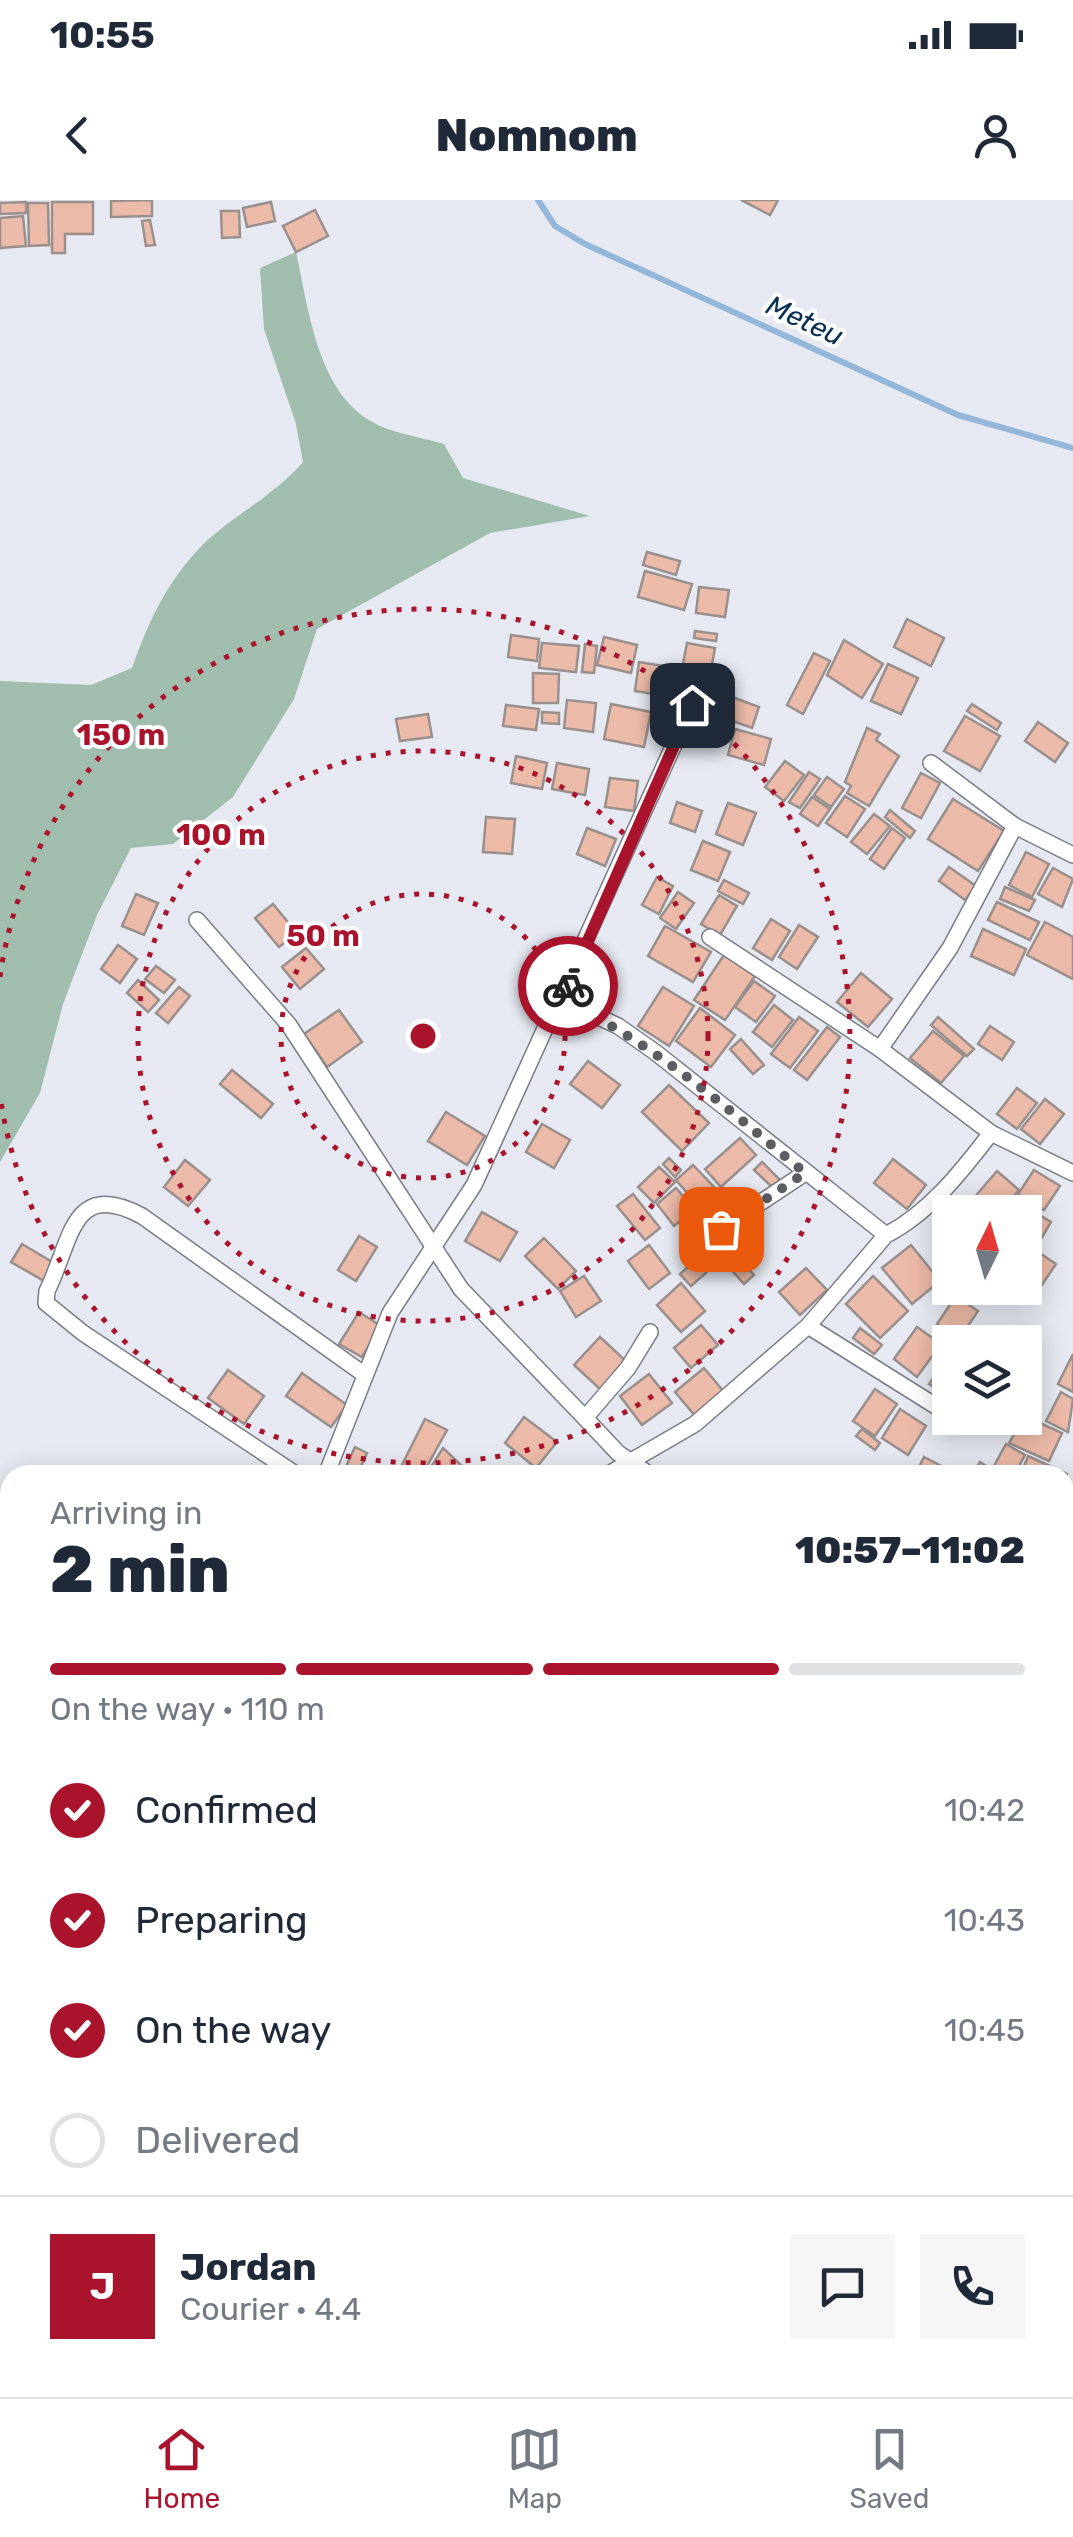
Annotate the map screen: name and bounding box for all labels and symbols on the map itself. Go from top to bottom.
water label: Meteu [761,288,849,353]
pin [650,663,735,748]
text: 150 m [77,717,165,753]
text: 100 m [176,817,266,853]
text: 50 m [286,918,360,954]
courier [518,936,618,1036]
centre of rings [405,1018,441,1054]
pin [679,1187,764,1272]
north arrow [932,1195,1042,1305]

